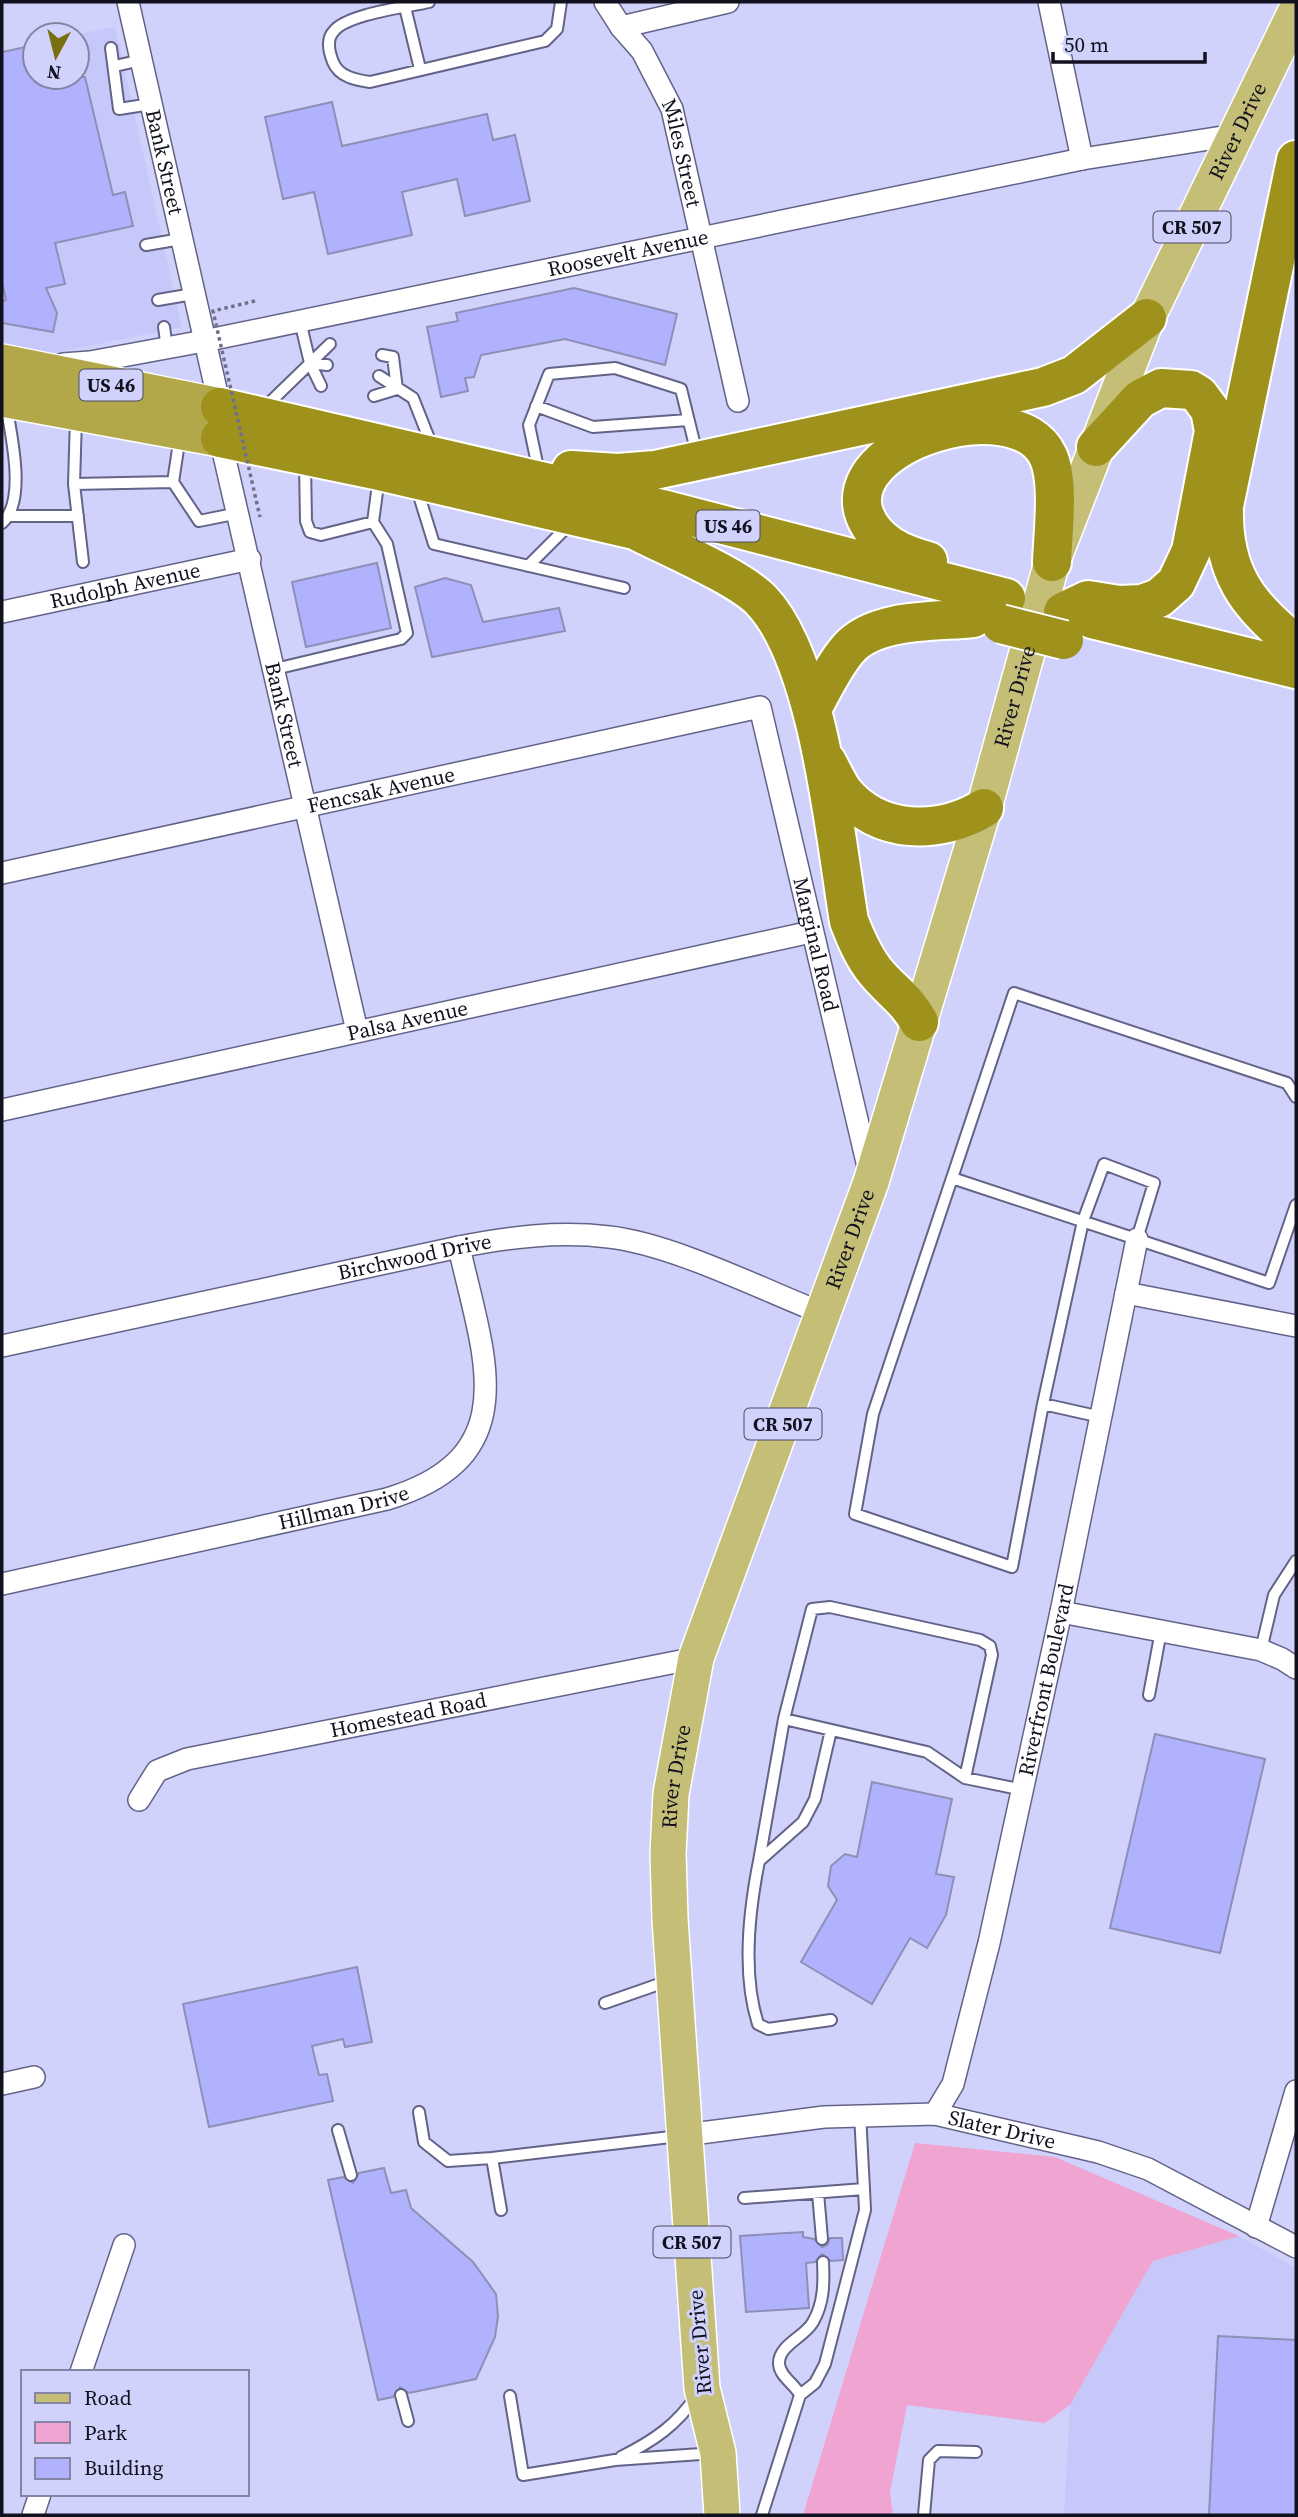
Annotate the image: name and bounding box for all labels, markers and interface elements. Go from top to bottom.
north arrow [21,21,91,91]
scale bar [1053,21,1205,65]
text: 50 m [1064,30,1109,59]
text: N [45,59,62,87]
street label: River Drive [1201,78,1273,185]
street label: Miles Street [655,93,709,210]
street label: Bank Street [139,106,191,218]
road number: CR 507 [1154,212,1230,243]
street label: Roosevelt Avenue [545,222,711,283]
road number: US 46 [80,370,142,400]
road number: US 46 [696,510,760,541]
street label: Rudolph Avenue [47,555,203,615]
street label: River Drive [986,642,1042,751]
street label: Bank Street [258,659,311,770]
street label: Fencsak Avenue [304,759,457,820]
street label: Marginal Road [787,874,846,1015]
street label: Palsa Avenue [344,993,470,1048]
street label: River Drive [818,1185,881,1293]
street label: Birchwood Drive [335,1226,493,1287]
road number: CR 507 [744,1408,822,1440]
street label: Hillman Drive [276,1478,413,1537]
street label: Riverfront Boulevard [1011,1581,1081,1779]
street label: Homestead Road [327,1685,489,1744]
street label: River Drive [654,1722,697,1829]
street label: Slater Drive [946,2103,1059,2156]
road number: CR 507 [654,2226,730,2258]
street label: River Drive [680,2289,719,2396]
legend [21,2370,248,2496]
text: Road [84,2383,132,2412]
text: Park [84,2418,128,2447]
text: Building [84,2453,163,2482]

